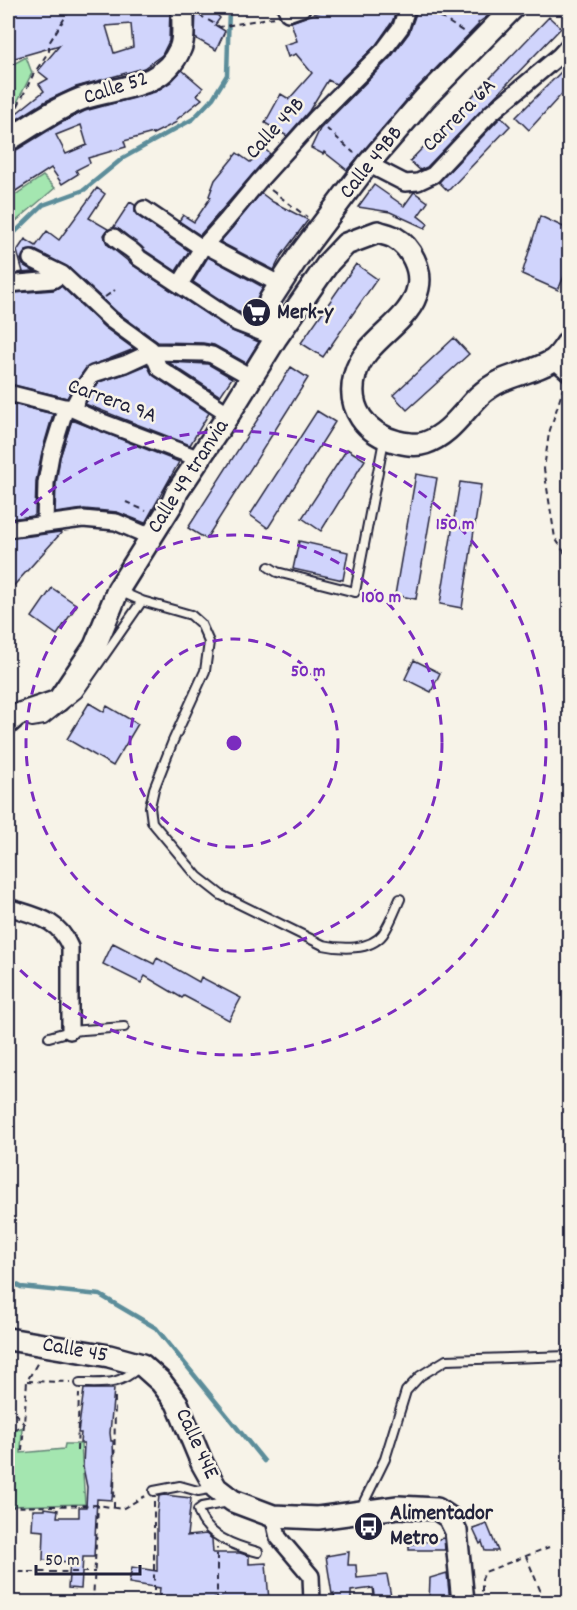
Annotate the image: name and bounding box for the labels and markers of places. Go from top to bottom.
supermarket icon: Merk-y [240,297,272,329]
place label: Merk-y [277,298,334,329]
centre of rings [224,733,244,753]
place label: Alimentador Metro [390,1499,494,1555]
bus stop icon: Alimentador Metro [353,1511,385,1543]

